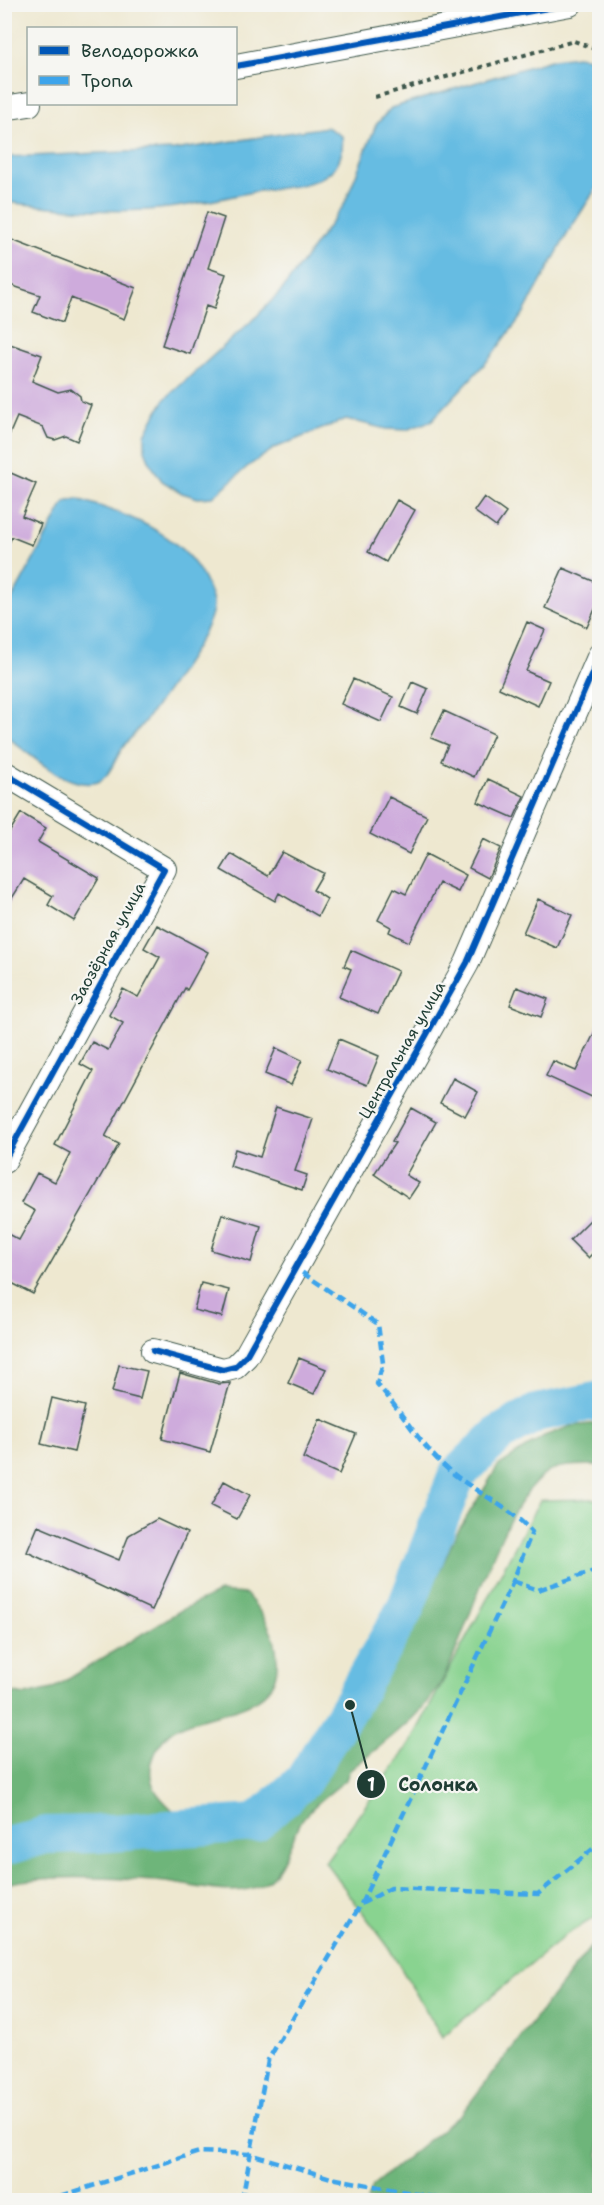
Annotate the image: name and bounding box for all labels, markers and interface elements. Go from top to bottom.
legend [27,27,237,105]
text: Велодорожка [81,39,199,63]
text: Тропа [81,69,133,93]
street label: Заозёрная улица [66,878,150,1008]
street label: Центральная улица [354,977,450,1123]
callout: Солонка [356,1766,490,1802]
text: 1 [367,1773,375,1797]
text: Солонка [398,1773,478,1797]

